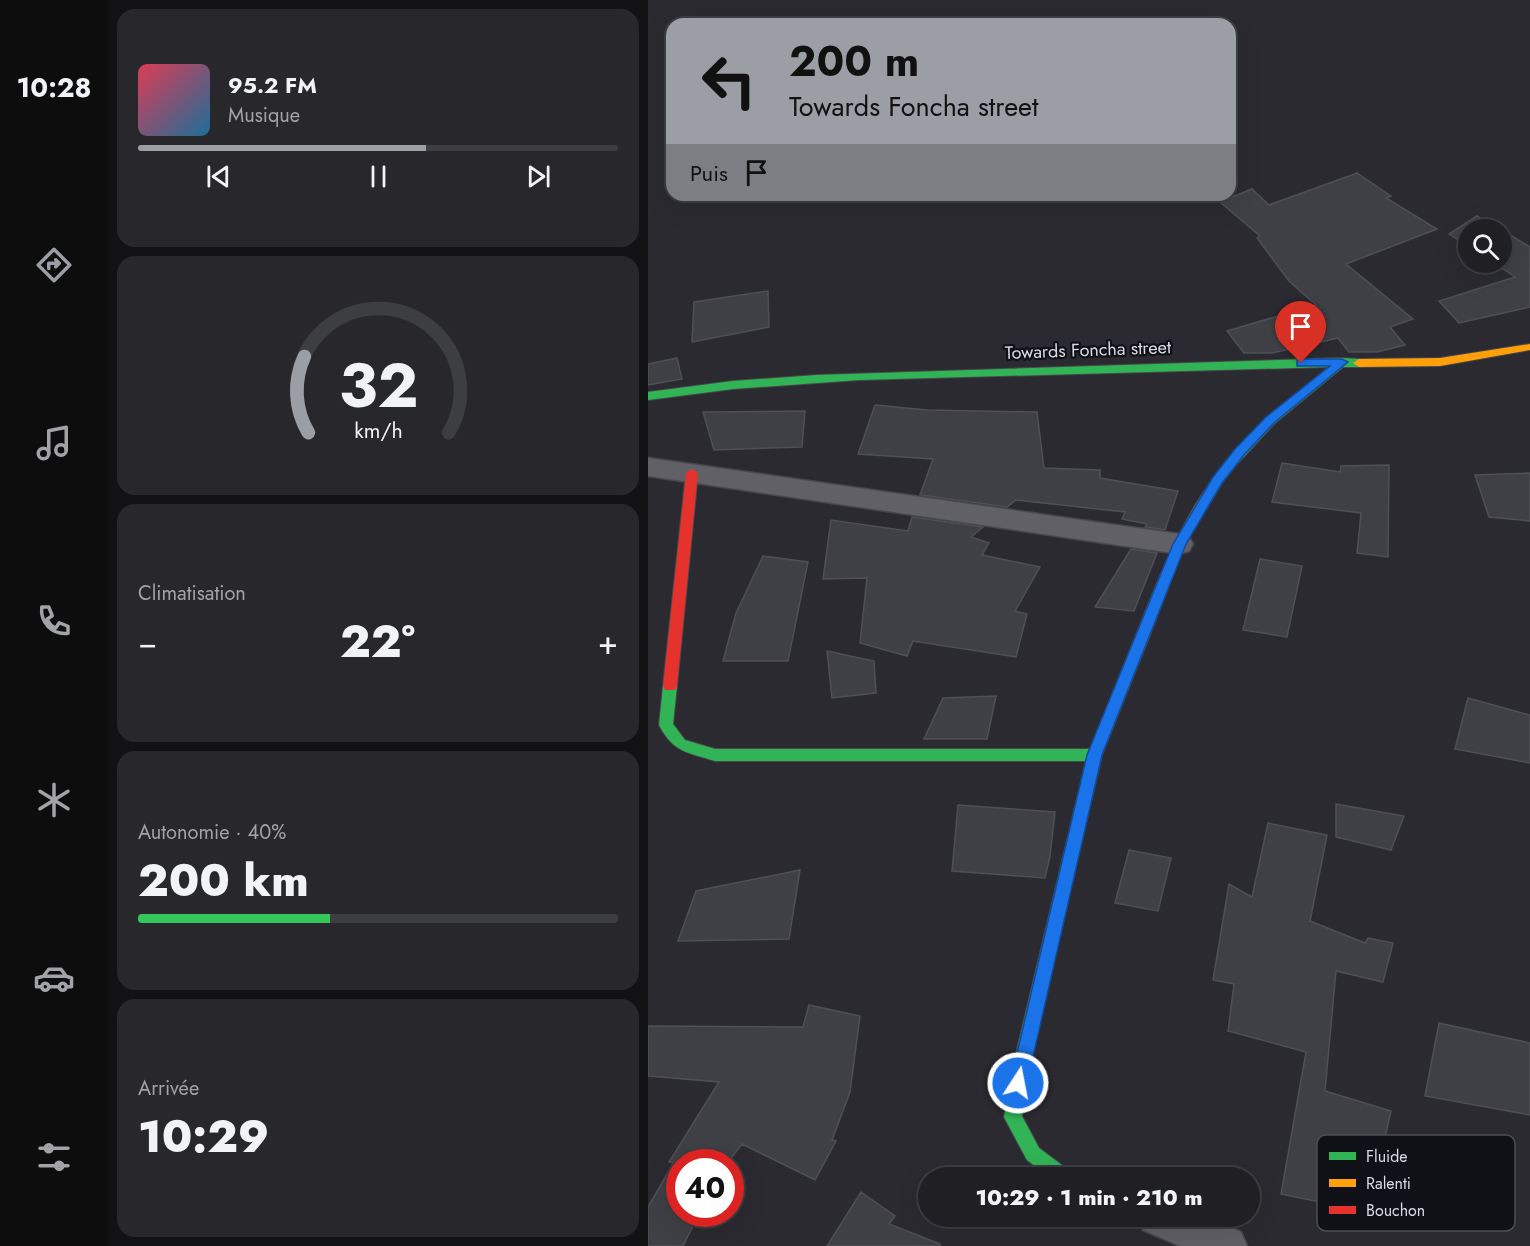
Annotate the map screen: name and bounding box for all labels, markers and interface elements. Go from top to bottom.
text: 200 m [789,31,919,92]
icon: left [690,42,768,120]
text: 10:28 [17,68,91,107]
text: 95.2 FM [228,69,317,101]
text: Towards Foncha street [789,87,1038,126]
text: Musique [228,101,300,130]
icon: arrive [740,156,773,189]
text: Puis [690,157,728,189]
icon: previous [202,160,235,193]
icon: pause [362,160,395,193]
icon: next [522,160,555,193]
map controls [1458,219,1512,273]
button: search [1458,219,1512,273]
icon: directions [33,244,75,286]
pin [1275,301,1326,363]
icon: arrive [1284,310,1317,343]
street label: Towards Foncha street [1004,334,1172,366]
text: 32 [338,340,418,430]
text: km/h [354,415,402,446]
icon: music [33,422,75,464]
text: Climatisation [138,579,246,608]
icon: phone [33,600,75,642]
text: 22° [340,609,415,674]
text: − [138,619,157,666]
text: + [598,619,618,666]
icon: climate [33,779,75,821]
text: Autonomie · 40% [138,818,286,847]
text: 200 km [138,848,309,913]
icon: car [33,957,75,999]
position arrow [986,1051,1050,1115]
text: Arrivée [138,1074,199,1103]
text: 10:29 [138,1104,269,1169]
legend [1317,1135,1515,1231]
icon: filters [33,1136,75,1178]
text: Fluide [1366,1145,1408,1168]
speed limit sign: 40 [666,1149,744,1227]
text: Ralenti [1366,1172,1411,1195]
text: 10:29 · 1 min · 210 m [975,1181,1203,1213]
text: Bouchon [1366,1199,1425,1222]

